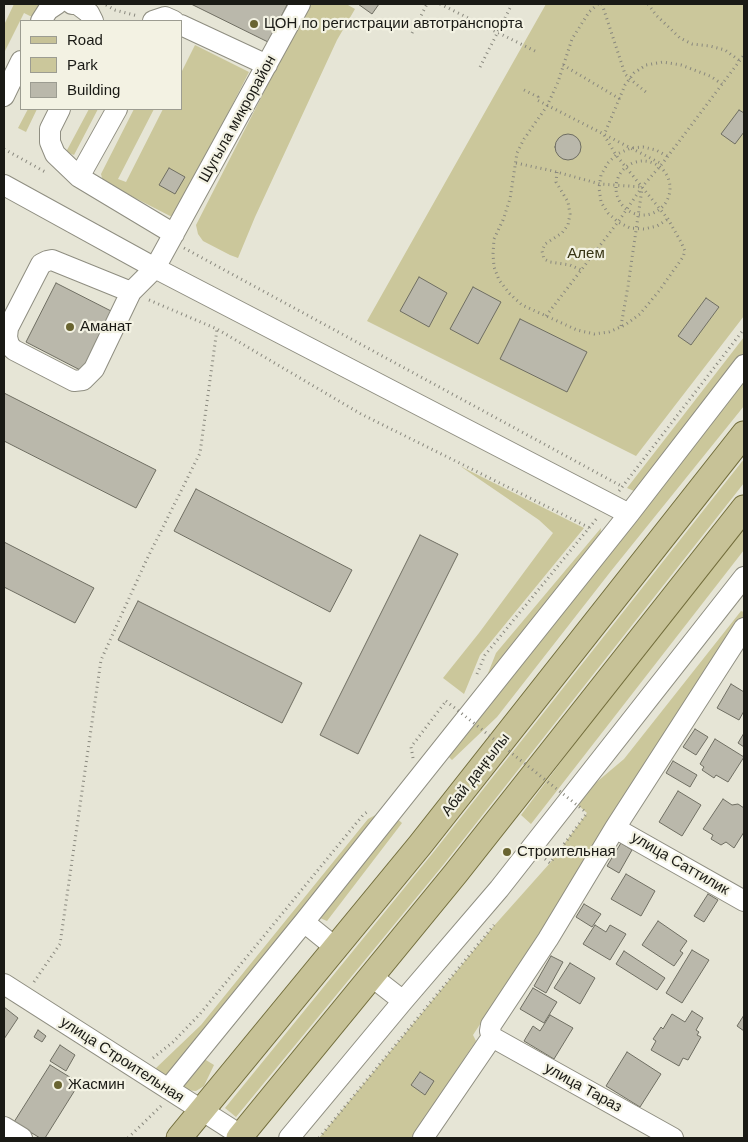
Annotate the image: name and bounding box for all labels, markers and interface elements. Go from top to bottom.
place label: ЦОН по регистрации автотранспорта [264,15,523,33]
marker: ЦОН по регистрации автотранспорта [248,18,260,30]
legend [20,20,182,110]
text: Road [67,31,103,48]
street label: Шугыла микрорайон [196,52,280,186]
text: Park [67,56,98,73]
text: Building [67,81,120,98]
park label: Алем [567,245,605,263]
place label: Аманат [80,318,132,336]
marker: Аманат [64,321,76,333]
street label: Абай даңғылы [438,730,514,820]
street label: улица Саттилик [628,829,732,899]
place label: Строительная [517,843,616,861]
marker: Строительная [501,846,513,858]
street label: улица Строительная [57,1013,187,1107]
street label: улица Тараз [541,1059,625,1117]
place label: Жасмин [68,1076,125,1094]
marker: Жасмин [52,1079,64,1091]

